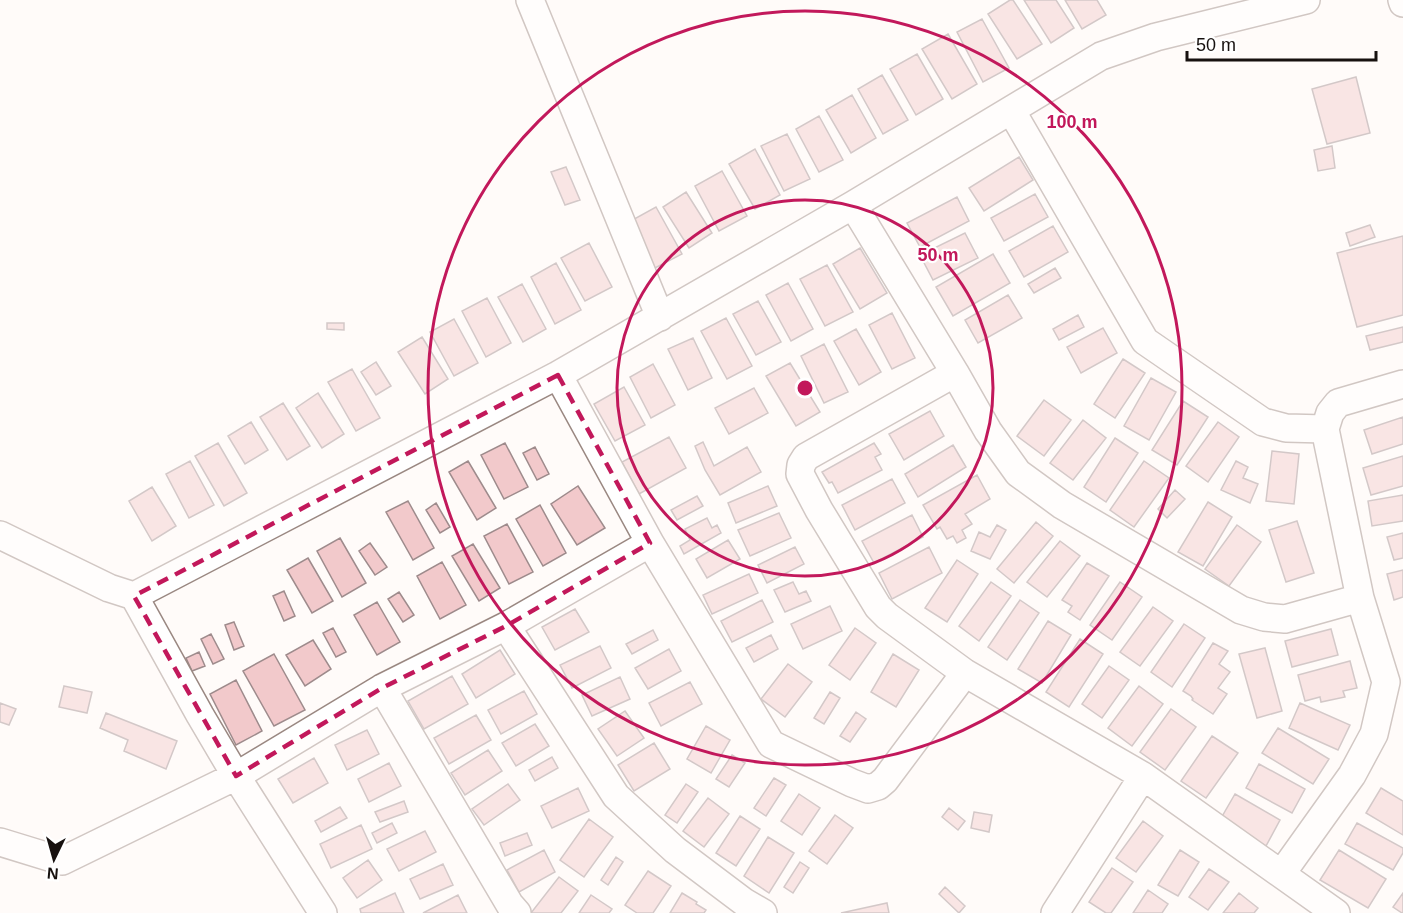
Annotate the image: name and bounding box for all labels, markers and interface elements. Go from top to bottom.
scale bar [1187,24,1376,62]
text: 50 m [1196,35,1236,55]
text: 100 m [1046,112,1098,132]
text: 50 m [917,245,959,265]
centre of rings [795,378,815,398]
north arrow [24,829,84,889]
text: N [46,864,59,882]

